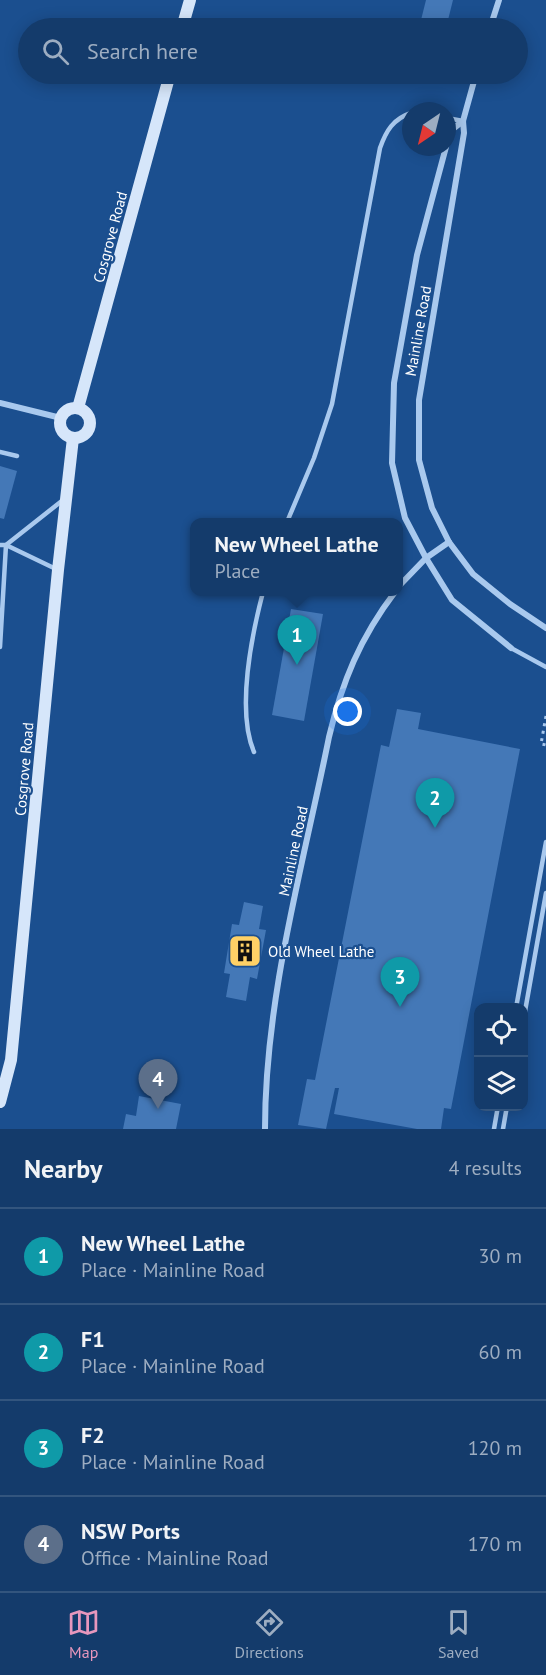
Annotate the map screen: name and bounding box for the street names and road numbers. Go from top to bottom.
street label: Cosgrove Road [89,189,131,285]
street label: Mainline Road [401,284,435,378]
street label: Cosgrove Road [10,721,38,817]
street label: Mainline Road [274,804,312,898]

